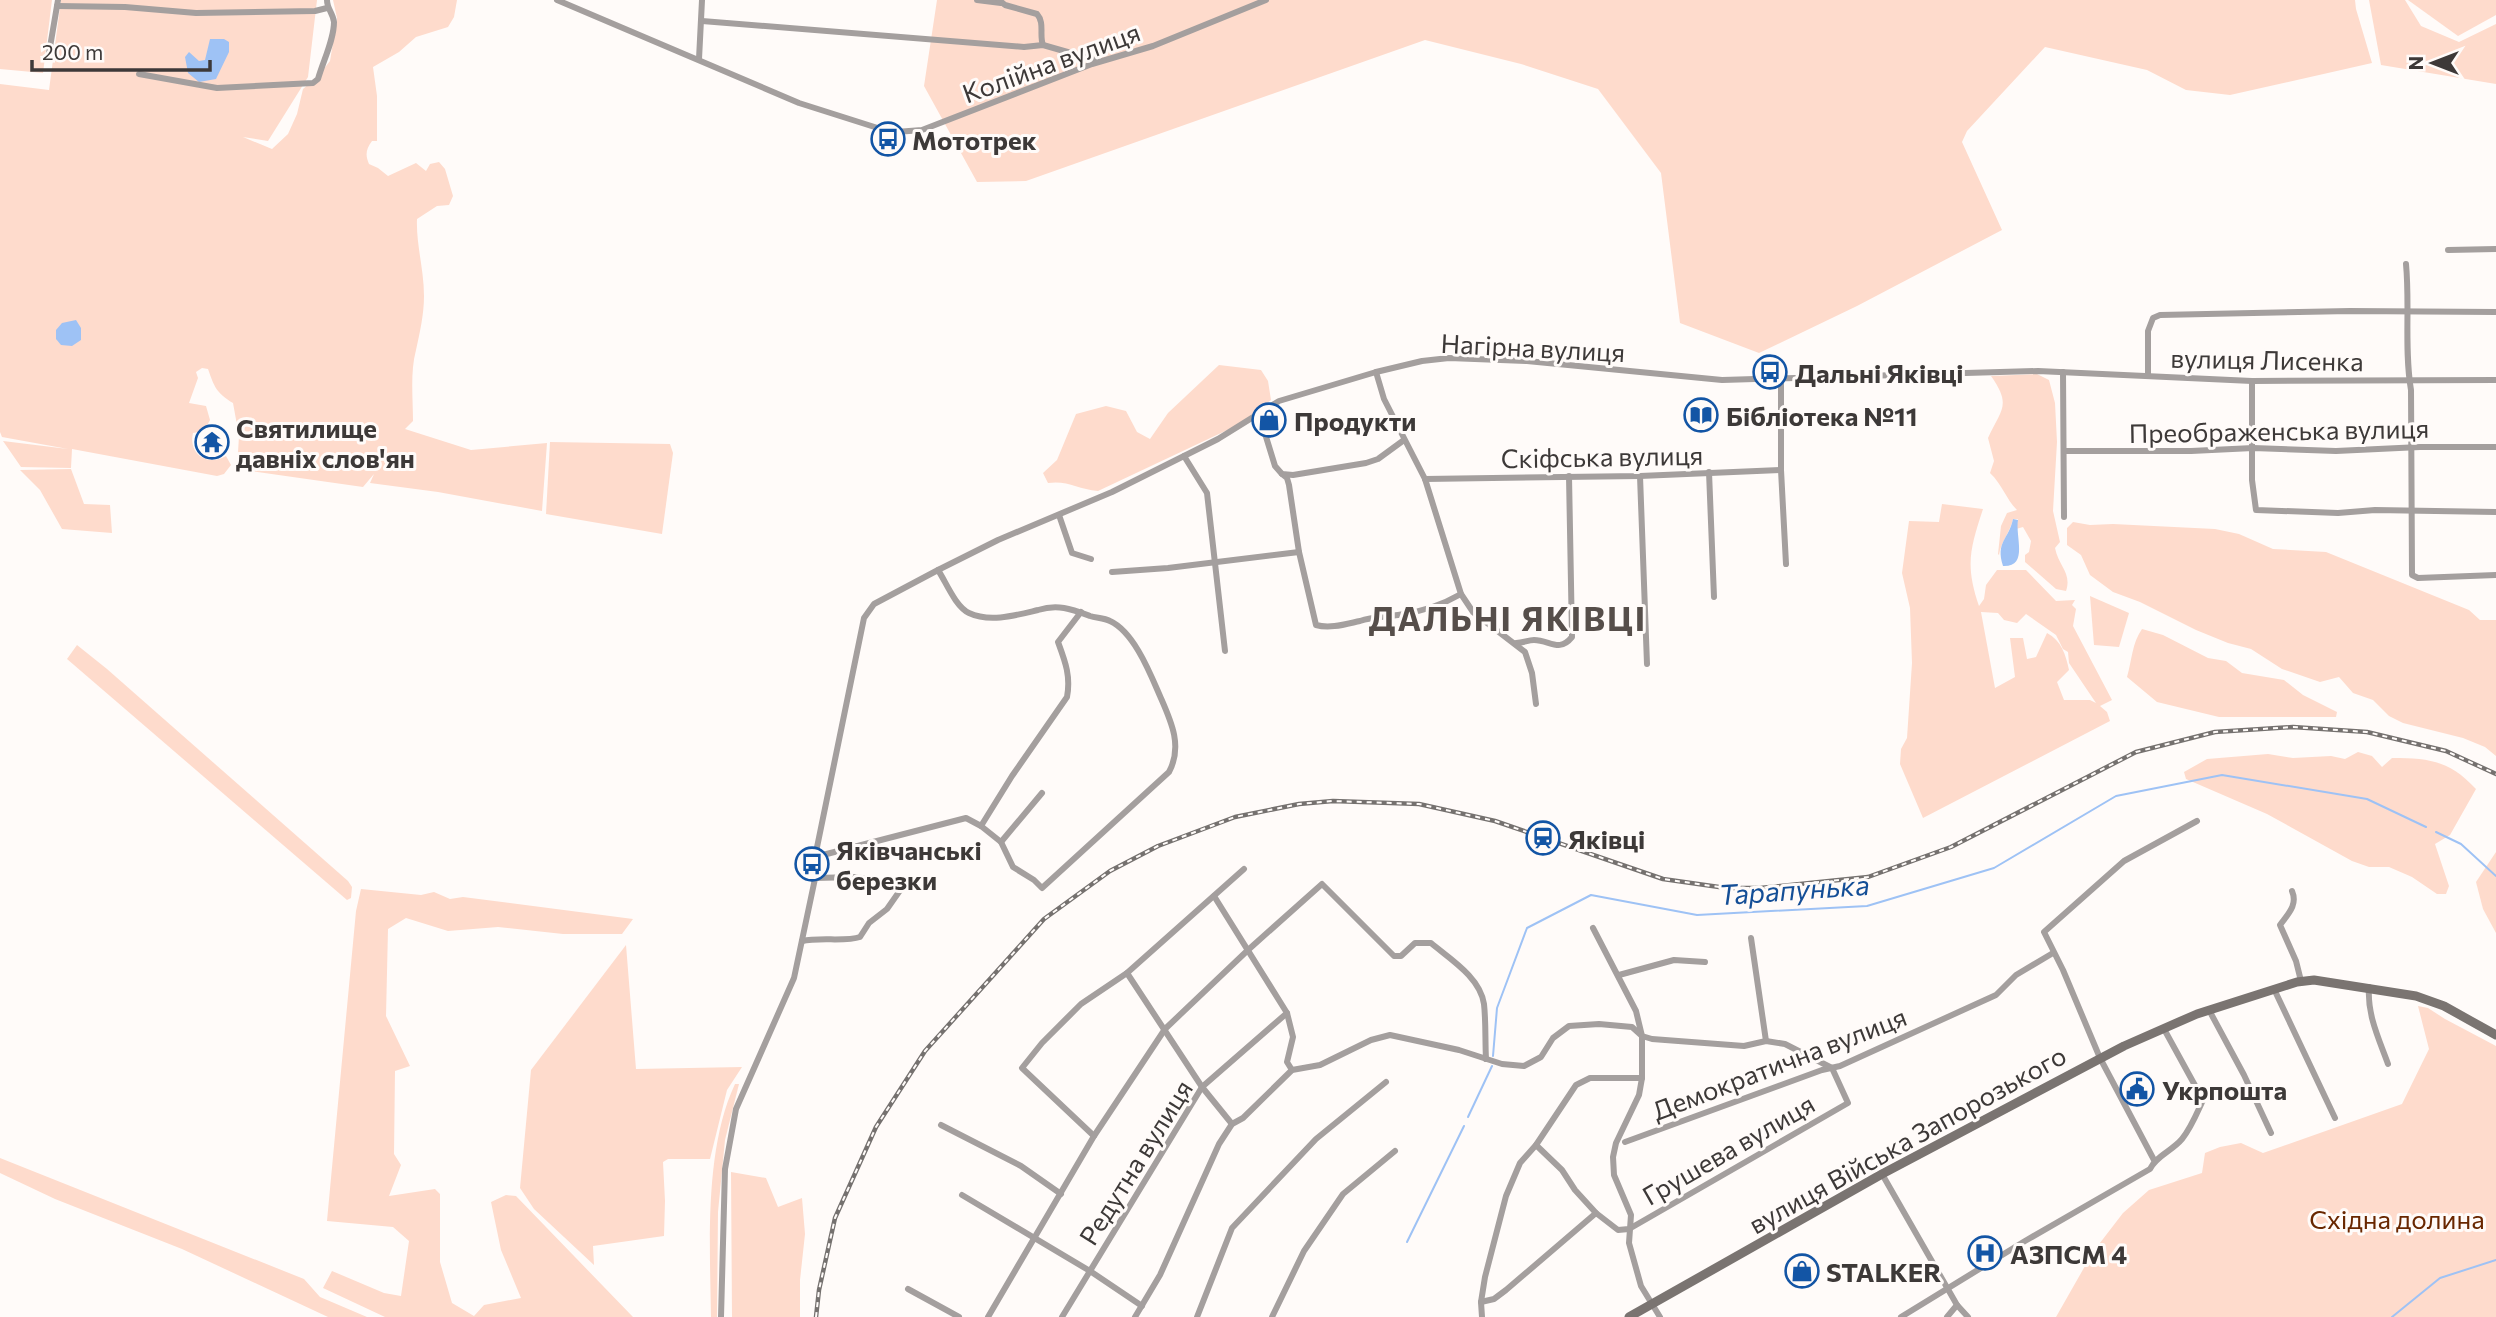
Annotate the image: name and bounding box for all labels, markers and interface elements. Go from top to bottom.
street label: Колійна вулиця [958,15,1144,109]
scale bar [32,28,210,72]
north arrow [2398,28,2468,98]
text: 200 m [42,39,103,64]
text: N [2404,56,2427,70]
bus stop icon: Мототрек [869,120,907,158]
place label: Мототрек [912,124,1037,155]
street label: Нагірна вулиця [1440,327,1626,367]
street label: вулиця Лисенка [2170,342,2364,376]
bus stop icon: Дальні Яківці [1751,353,1789,391]
place label: Дальні Яківці [1795,357,1963,388]
library icon: Бібліотека №11 [1682,396,1720,434]
place label: Бібліотека №11 [1726,400,1918,431]
shop icon: Продукти [1250,401,1288,439]
place label: Продукти [1294,405,1417,436]
place label: Святилище давніх слов'ян [236,412,415,473]
street label: Преображенська вулиця [2129,412,2429,448]
temple icon: Святилище давніх слов'ян [193,423,231,461]
street label: Скіфська вулиця [1500,439,1704,473]
district label: ДАЛЬНІ ЯКІВЦІ [1369,597,1647,638]
station icon: Яківці [1524,819,1562,857]
place label: Яківці [1568,823,1645,854]
place label: Яківчанські березки [836,834,982,895]
bus stop icon: Яківчанські березки [793,845,831,883]
water label: Тарапунька [1717,867,1871,911]
street label: Демократична вулиця [1647,1000,1911,1126]
street label: вулиця Війська Запорозького [1743,1039,2071,1239]
public building icon: Укрпошта [2118,1070,2156,1108]
street label: Редутна вулиця [1072,1074,1198,1250]
place label: Укрпошта [2162,1074,2287,1105]
street label: Грушева вулиця [1636,1087,1820,1211]
park label: Східна долина [2309,1203,2485,1234]
hospital icon: АЗПСМ 4 [1966,1234,2004,1272]
place label: АЗПСМ 4 [2010,1238,2127,1269]
shop icon: STALKER [1783,1252,1821,1290]
place label: STALKER [1826,1256,1941,1287]

